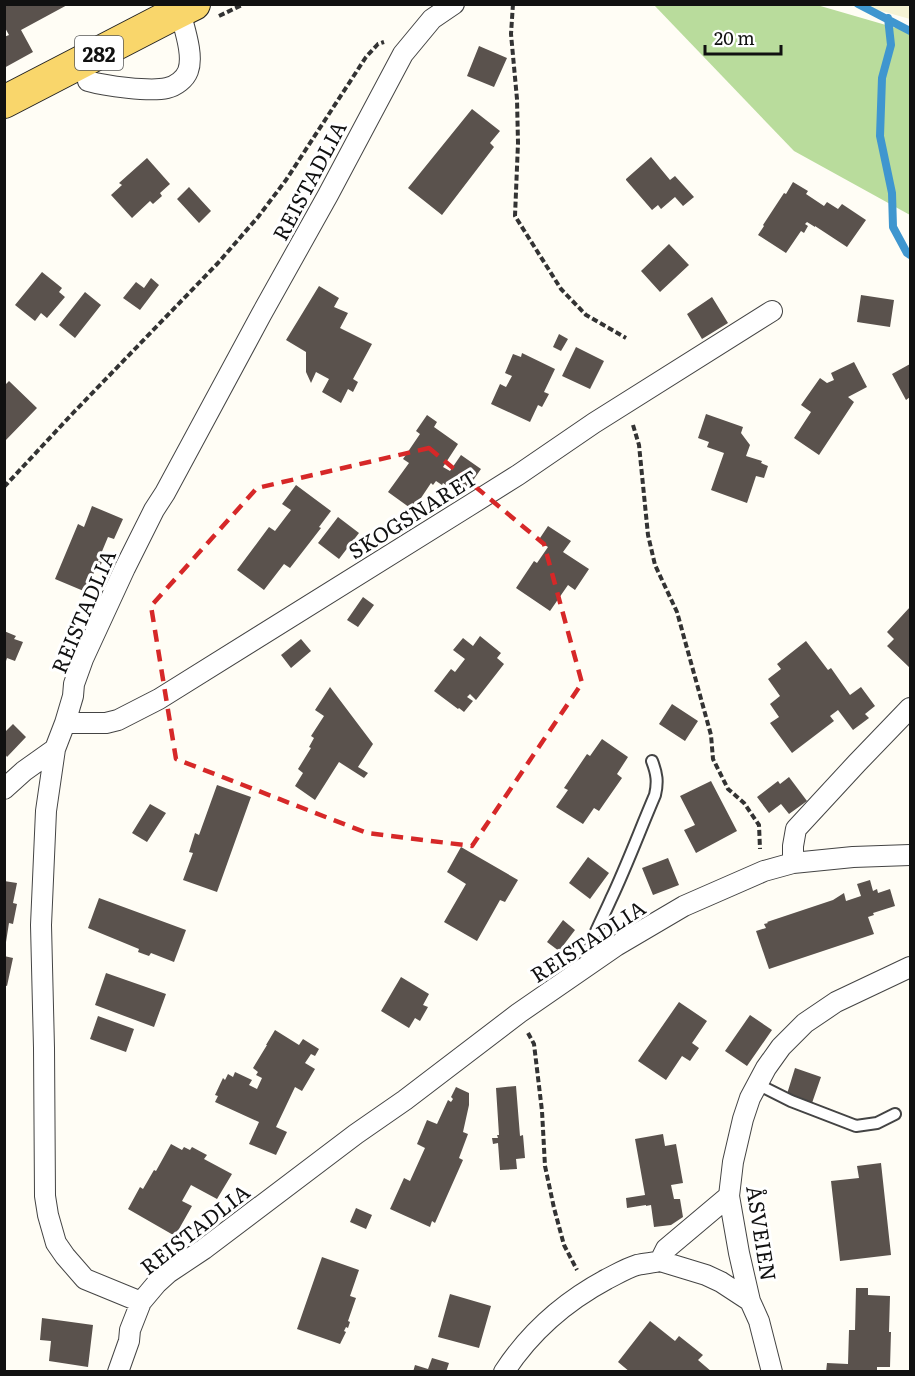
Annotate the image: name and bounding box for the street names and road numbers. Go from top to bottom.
road number: 282 [75,36,123,70]
street label: REISTADLIA [263,114,353,245]
street label: SKOGSNARET [341,461,483,565]
street label: REISTADLIA [42,544,122,678]
street label: REISTADLIA [523,891,651,989]
street label: REISTADLIA [133,1175,256,1281]
street label: ÅSVEIEN [740,1183,786,1283]

